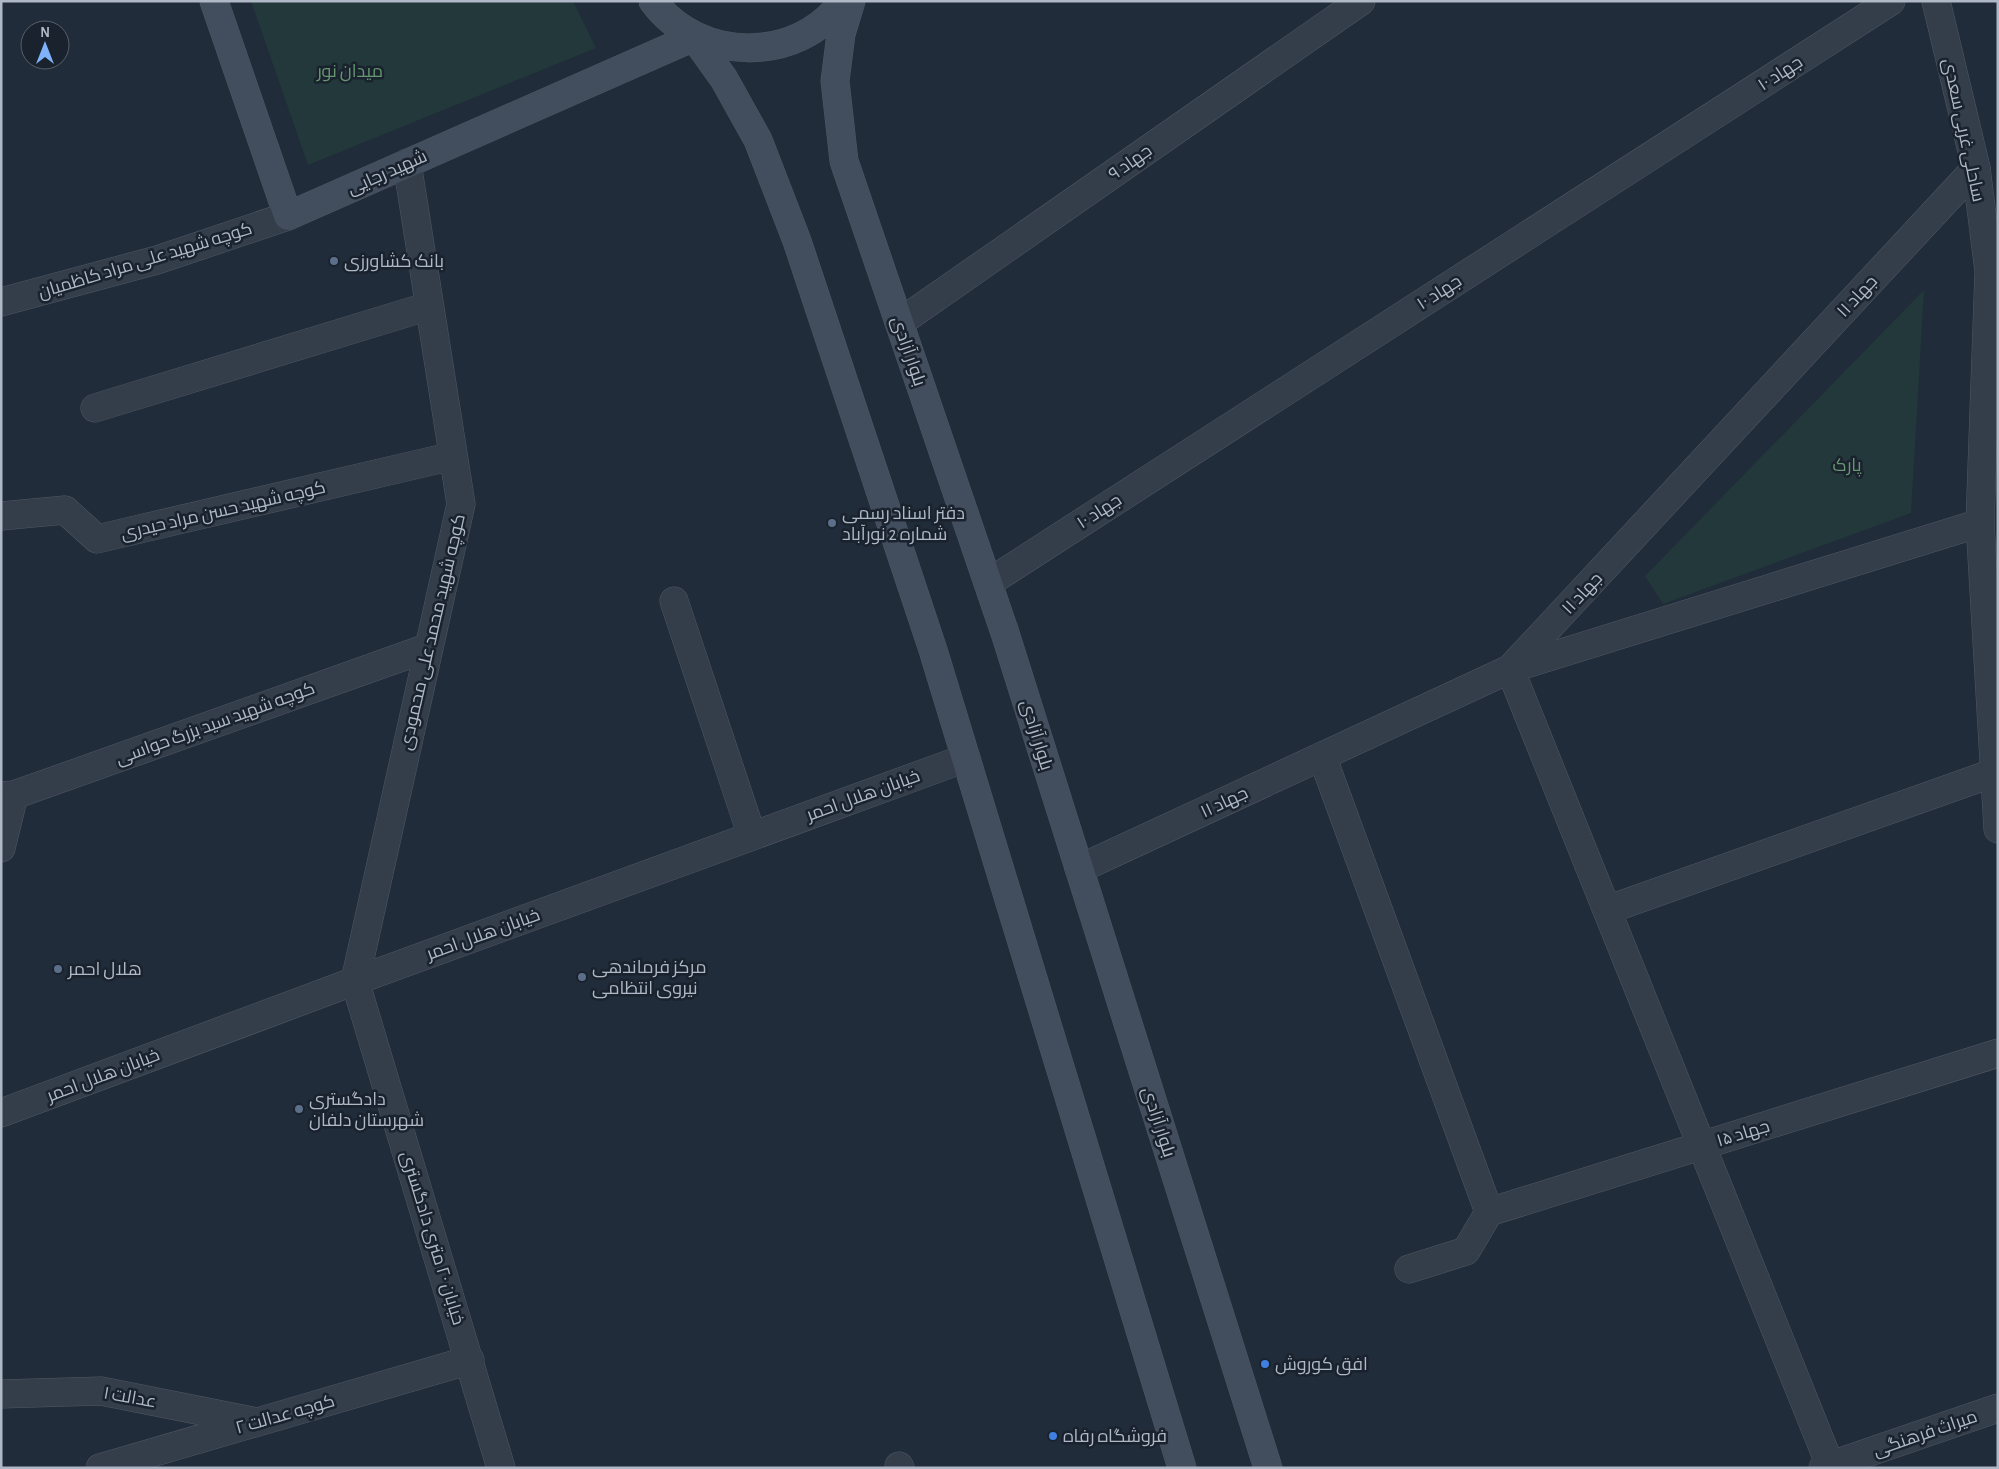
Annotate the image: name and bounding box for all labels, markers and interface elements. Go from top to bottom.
north arrow [20,20,70,70]
text: N [40,26,50,40]
street label: جهاد ۱۰ [1755,53,1807,96]
street label: ساحلی غربی سعدی [1938,57,1987,204]
park label: میدان نور [316,63,383,82]
street label: جهاد ۹ [1106,142,1156,185]
street label: شهید رجایی [344,146,430,199]
street label: کوچه شهید علی مراد کاظمیان [36,219,255,304]
place label: بانک کشاورزی [344,252,444,272]
marker: بانک کشاورزی [328,255,340,267]
street label: جهاد ۱۰ [1414,272,1466,315]
street label: جهاد ۱۱ [1834,272,1882,322]
street label: بلوار آزادی [887,313,930,389]
park label: پارک [1833,457,1862,477]
street label: کوچه شهید حسن مراد حیدری [119,478,328,545]
street label: جهاد ۱۰ [1074,491,1126,534]
place label: دفتر اسناد رسمی شماره 2 نورآباد [842,505,965,545]
street label: کوچه شهید محمد علی محمودی [396,512,471,752]
marker: دفتر اسناد رسمی شماره 2 نورآباد [826,517,838,529]
street label: جهاد ۱۱ [1559,569,1607,619]
street label: کوچه شهید سید بزرگ حواسی [113,679,318,770]
street label: بلوار آزادی [1016,697,1057,773]
street label: خیابان هلال احمر [803,767,923,826]
street label: جهاد ۱۱ [1198,784,1251,823]
street label: خیابان هلال احمر [423,906,543,965]
place label: مرکز فرماندهی نیروی انتظامی [592,959,706,999]
place label: هلال احمر [67,961,142,980]
marker: هلال احمر [52,963,64,975]
marker: مرکز فرماندهی نیروی انتظامی [576,971,588,983]
street label: خیابان هلال احمر [43,1046,163,1107]
street label: بلوار آزادی [1137,1084,1180,1160]
place label: دادگستری شهرستان دلفان [309,1091,424,1131]
marker: دادگستری شهرستان دلفان [293,1103,305,1115]
street label: جهاد ۱۵ [1715,1117,1772,1151]
street label: خیابان ۲۰ متری دادگستری [396,1149,467,1328]
place label: افق کوروش [1275,1355,1368,1376]
marker: افق کوروش [1259,1358,1271,1370]
street label: عدالت ۱ [102,1384,158,1411]
street label: کوچه عدالت ۲ [234,1392,337,1440]
street label: میراث فرهنگی [1871,1408,1980,1461]
place label: فروشگاه رفاه [1063,1427,1167,1447]
marker: فروشگاه رفاه [1047,1430,1059,1442]

